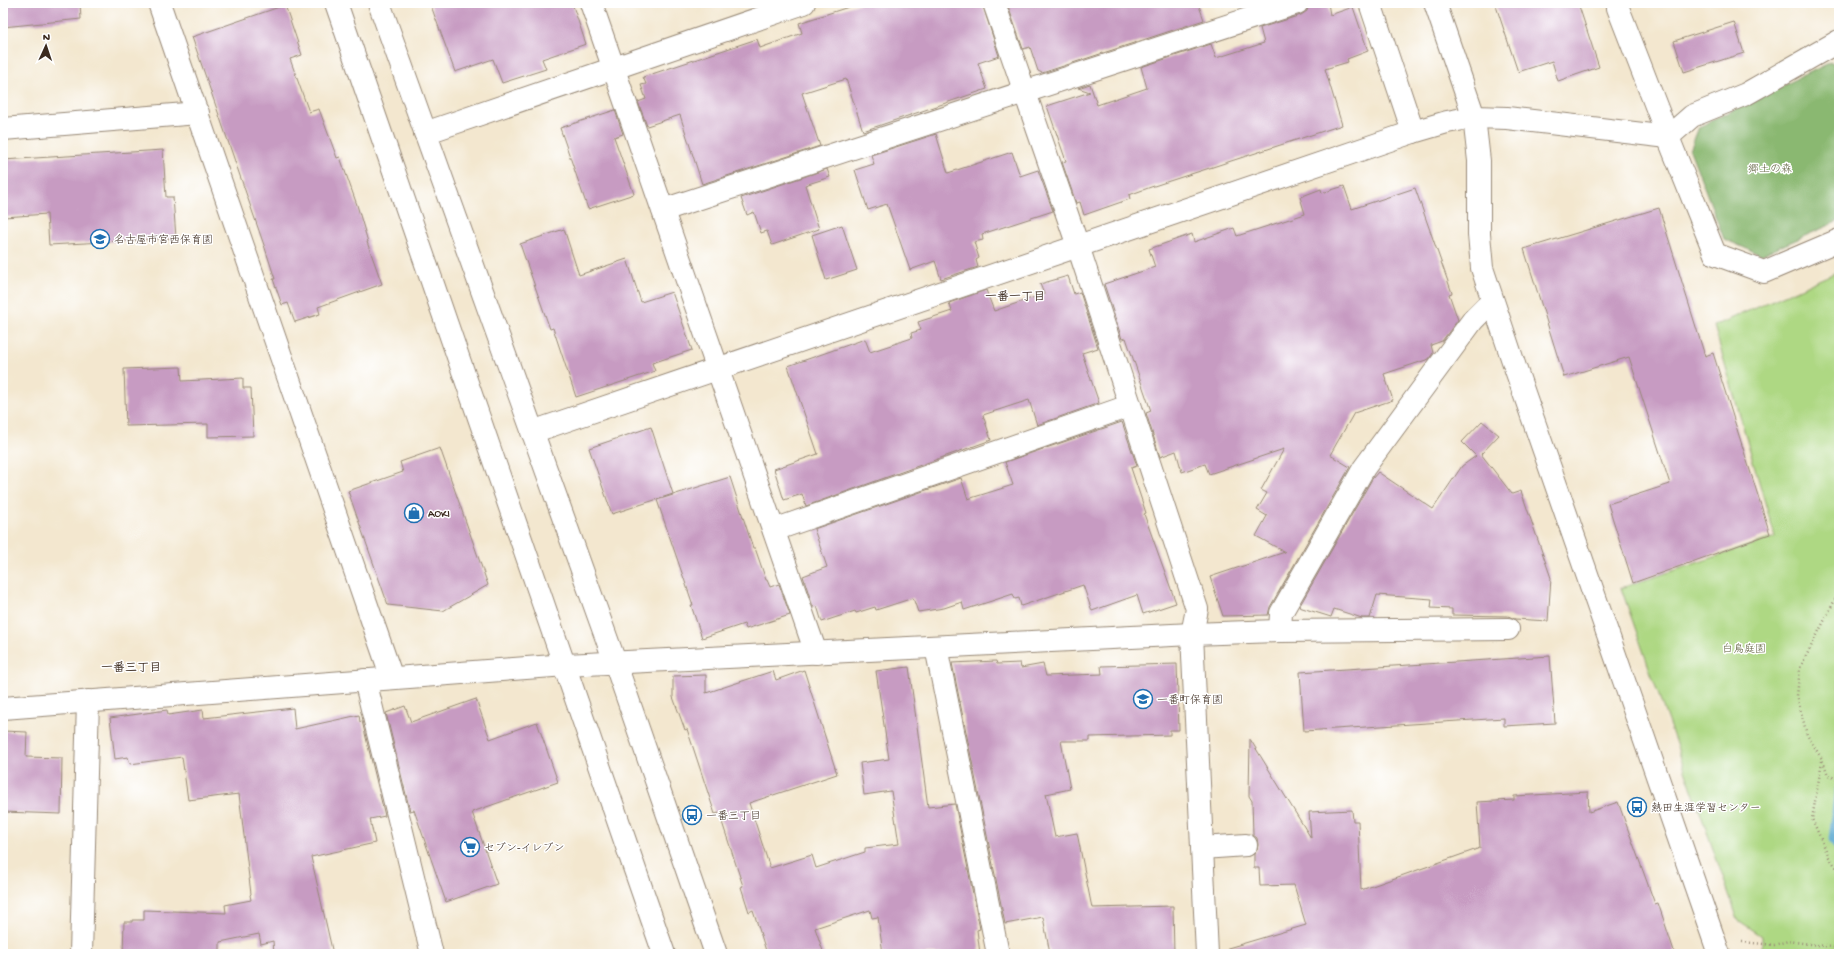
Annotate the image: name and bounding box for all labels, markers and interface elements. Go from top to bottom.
north arrow [26,26,66,66]
text: N [43,32,50,44]
park label: 郷土の森 [1748,163,1792,176]
school or university icon: 名古屋市宮西保育園 [89,228,111,250]
place label: 名古屋市宮西保育園 [114,234,213,247]
district label: 一番一丁目 [985,290,1045,305]
shop icon: AOKI [403,502,425,524]
place label: AOKI [428,509,450,521]
park label: 白鳥庭園 [1722,643,1766,656]
district label: 一番三丁目 [101,661,161,676]
school or university icon: 一番町保育園 [1132,688,1154,710]
place label: 一番町保育園 [1157,694,1223,707]
bus stop icon: 熱田生涯学習センター [1626,796,1648,818]
place label: 熱田生涯学習センター [1651,802,1761,815]
bus stop icon: 一番三丁目 [681,804,703,826]
place label: 一番三丁目 [706,810,761,823]
supermarket icon: セブン-イレブン [459,836,481,858]
place label: セブン-イレブン [484,842,564,855]

